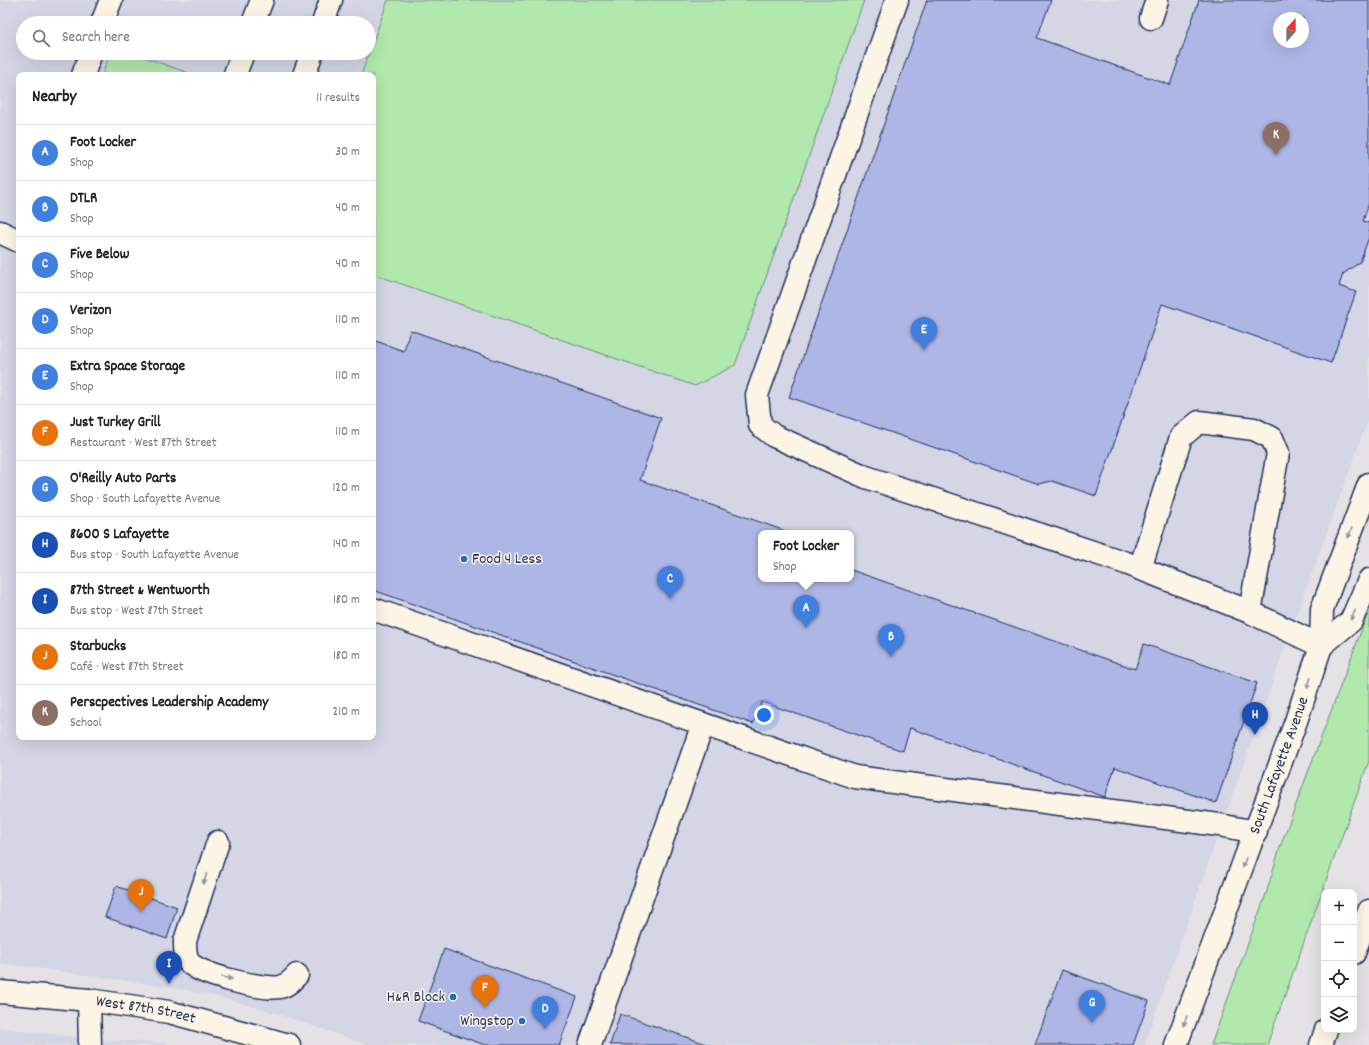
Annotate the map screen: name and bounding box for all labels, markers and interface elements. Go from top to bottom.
north arrow [1273,12,1309,48]
search box [16,16,376,60]
icon: search [30,27,52,49]
text: Search here [62,27,130,49]
text: Nearby [32,86,76,110]
text: 11 results [316,89,360,108]
pin: K [1263,122,1289,155]
text: Foot Locker [70,132,136,154]
text: A [41,143,49,162]
text: 30 m [335,143,360,162]
text: Shop [70,154,93,173]
text: DTLR [70,188,97,210]
text: B [42,199,48,218]
text: 40 m [336,199,360,218]
text: Shop [70,210,93,229]
text: Five Below [70,244,129,266]
text: C [42,255,48,274]
text: 40 m [336,255,360,274]
text: Shop [70,266,93,285]
text: Verizon [70,300,111,322]
text: D [42,311,48,330]
text: 110 m [335,311,360,330]
pin: E [911,317,937,350]
text: Shop [70,322,93,341]
text: Extra Space Storage [70,356,185,378]
text: E [42,367,48,386]
text: 110 m [335,367,360,386]
text: Shop [70,378,93,397]
text: Just Turkey Grill [70,412,161,434]
text: F [42,423,48,442]
text: 110 m [335,423,360,442]
text: Restaurant · West 87th Street [70,434,217,453]
text: O'Reilly Auto Parts [70,468,176,490]
text: G [42,479,48,498]
text: 120 m [332,479,360,498]
text: Shop · South Lafayette Avenue [70,490,220,509]
text: 8600 S Lafayette [70,524,169,546]
one-way arrow [1347,528,1353,540]
popup [758,530,854,582]
text: H [42,535,48,554]
text: 140 m [333,535,360,554]
text: Foot Locker [773,536,839,558]
text: Bus stop · South Lafayette Avenue [70,546,239,565]
place label: Food 4 Less [472,548,542,571]
marker: Food 4 Less [459,554,469,564]
text: Shop [773,558,796,577]
pin: C [657,566,683,599]
text: 87th Street & Wentworth [70,580,210,602]
text: I [43,591,47,610]
text: 180 m [333,591,360,610]
pin: A [793,595,819,628]
text: Bus stop · West 87th Street [70,602,203,621]
one-way arrow [1350,610,1356,621]
pin: B [878,624,904,657]
text: Starbucks [70,636,126,658]
text: J [43,647,47,666]
text: 180 m [333,647,360,666]
text: Café · West 87th Street [70,658,184,677]
one-way arrow [1306,677,1312,689]
text: Perscpectives Leadership Academy [70,692,268,714]
street label: South Lafayette Avenue [1244,694,1315,838]
pin: H [1242,702,1268,735]
text: K [42,703,48,722]
text: 210 m [332,703,360,722]
your location [754,705,774,725]
text: School [70,714,102,733]
one-way arrow [1241,857,1247,869]
one-way arrow [202,873,208,885]
pin: J [128,879,154,912]
map controls [1321,889,1357,1033]
button: + [1321,889,1357,925]
button: − [1321,925,1357,961]
pin: I [156,951,182,984]
button: locate [1321,961,1357,997]
one-way arrow [221,975,233,981]
pin: F [472,975,498,1008]
place label: H&R Block [387,986,445,1009]
street label: West 87th Street [94,990,198,1030]
pin: G [1079,990,1105,1023]
marker: H&R Block [448,992,458,1002]
pin: D [532,996,558,1029]
button: layers [1321,997,1357,1033]
place label: Wingstop [460,1010,514,1033]
one-way arrow [1181,1015,1187,1027]
marker: Wingstop [517,1016,527,1026]

